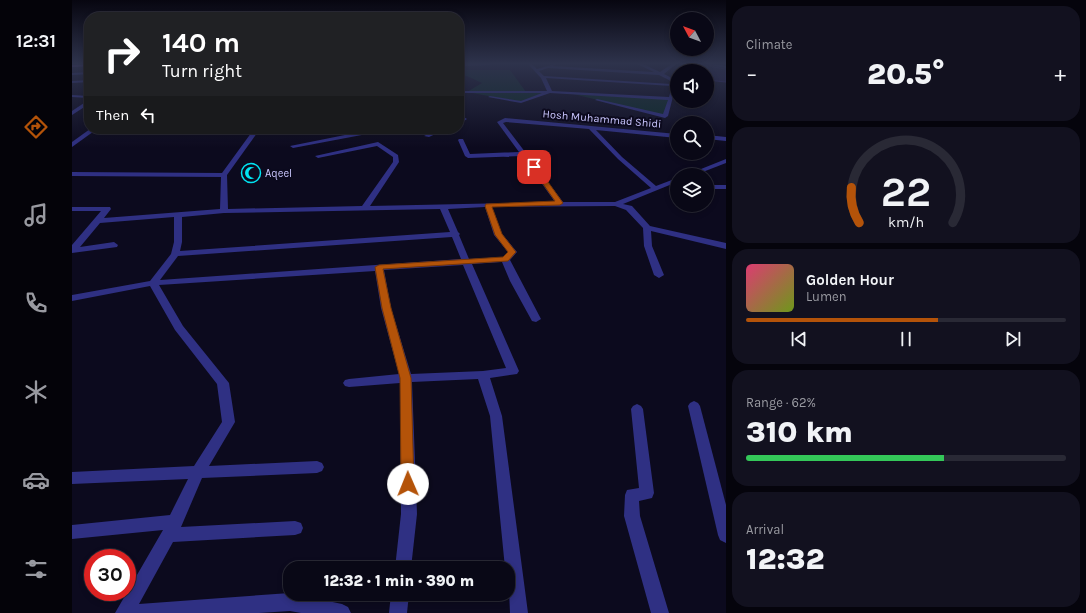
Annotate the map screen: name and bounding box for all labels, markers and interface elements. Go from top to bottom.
north arrow [670,12,714,56]
map controls [670,12,714,212]
text: 140 m [162,26,240,59]
icon: right [96,28,148,80]
text: 12:31 [16,30,56,52]
text: Climate [746,37,792,52]
text: 20.5° [867,56,945,92]
text: Turn right [162,60,242,82]
text: − [746,61,758,87]
text: + [1054,61,1066,87]
button: sound [670,64,714,108]
icon: left [137,104,159,126]
text: Then [96,106,129,124]
street label: Hosh Muhammad Shidi [542,107,662,131]
icon: directions [22,113,50,141]
button: search [670,116,714,160]
pin [517,150,551,184]
icon: arrive [523,156,545,178]
mosque icon: Aqeel [240,162,262,184]
place label: Aqeel [265,167,292,180]
button: layers [670,168,714,212]
text: 22 [881,168,931,216]
icon: music [22,201,50,229]
text: km/h [888,214,924,231]
text: Golden Hour [806,271,894,289]
icon: phone [22,289,50,317]
text: Lumen [806,289,847,304]
icon: previous [788,328,810,350]
icon: pause [895,328,917,350]
icon: next [1002,328,1024,350]
icon: climate [22,378,50,406]
text: Range · 62% [746,395,816,410]
text: 310 km [746,414,853,450]
position arrow [387,463,429,505]
icon: car [22,466,50,494]
text: Arrival [746,522,784,537]
text: 12:32 [746,541,824,577]
speed limit sign: 30 [84,549,136,601]
icon: filters [22,555,50,583]
text: 12:32 · 1 min · 390 m [324,572,474,590]

